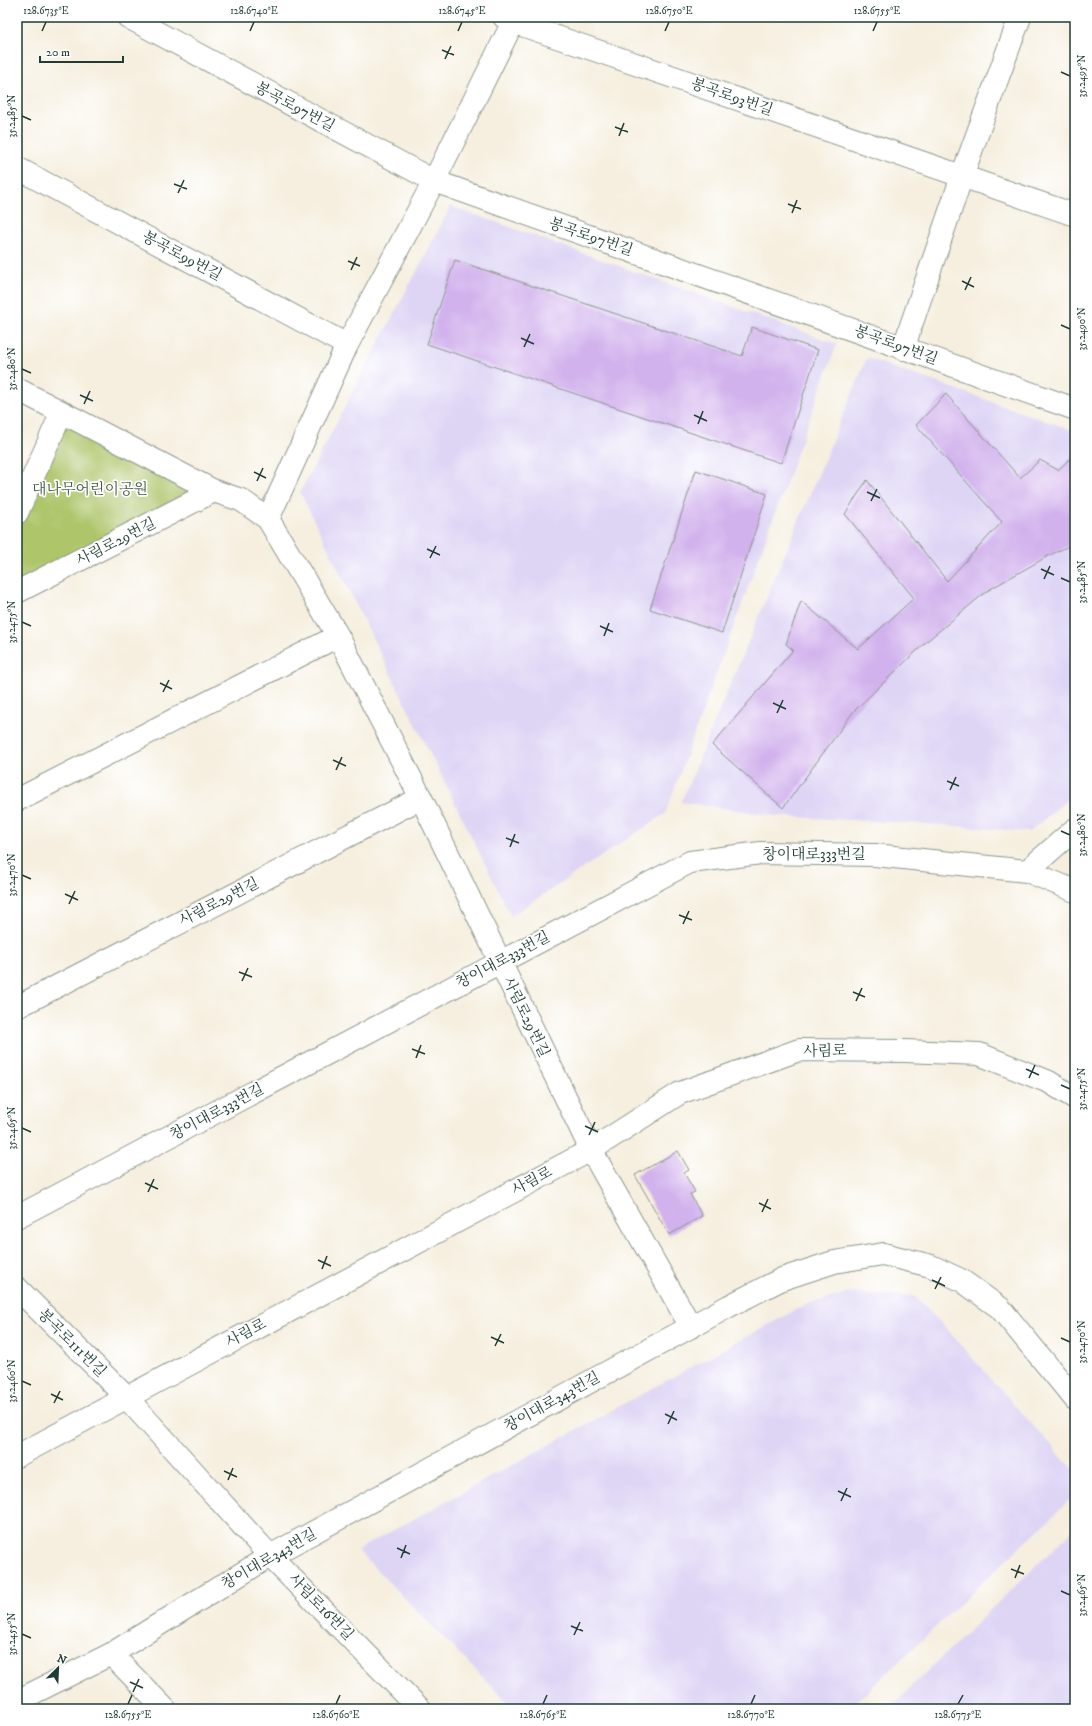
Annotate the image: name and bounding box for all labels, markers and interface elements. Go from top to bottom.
text: 128.6735°E [23,5,69,17]
text: 128.6740°E [230,5,278,17]
text: 128.6745°E [438,5,486,17]
text: 128.6750°E [645,5,693,17]
text: 128.6755°E [854,5,900,17]
scale bar [40,38,123,64]
text: 20 m [46,45,70,60]
text: 35.2495°N [1076,55,1088,97]
street label: 봉곡로93번길 [688,74,776,120]
street label: 봉곡로97번길 [252,78,338,136]
text: 35.2485°N [6,95,18,137]
street label: 봉곡로97번길 [546,214,636,260]
street label: 봉곡로99번길 [139,227,225,285]
text: 35.2490°N [1076,307,1088,351]
street label: 봉곡로97번길 [851,321,941,369]
text: 35.2480°N [6,347,18,391]
park label: 대나무어린이공원 [32,480,148,499]
street label: 사림로29번길 [73,514,159,570]
text: 35.2485°N [1076,561,1088,603]
text: 35.2475°N [6,601,18,643]
text: 35.2480°N [1076,813,1088,857]
street label: 창이대로333번길 [762,845,866,864]
text: 35.2470°N [6,853,18,897]
street label: 사림로29번길 [176,874,262,930]
street label: 창이대로333번길 [453,927,553,993]
street label: 사림로29번길 [498,974,554,1060]
street label: 사림로 [803,1041,847,1061]
text: 35.2475°N [1076,1068,1088,1110]
street label: 창이대로333번길 [167,1079,267,1145]
text: 35.2465°N [6,1106,18,1150]
street label: 사림로 [508,1162,556,1200]
street label: 봉곡로111번길 [34,1305,110,1381]
street label: 사림로 [222,1314,270,1352]
text: 35.2470°N [1076,1320,1088,1364]
text: 35.2460°N [6,1359,18,1403]
street label: 창이대로343번길 [501,1368,603,1436]
street label: 창이대로343번길 [218,1524,320,1594]
street label: 사림로16번길 [284,1570,358,1644]
text: 35.2465°N [1076,1573,1088,1617]
text: 35.2455°N [6,1613,18,1655]
north arrow [38,1648,78,1688]
text: N [55,1652,69,1668]
text: 128.6755°E [105,1709,151,1721]
text: 128.6760°E [312,1709,360,1721]
text: 128.6765°E [520,1709,566,1721]
text: 128.6770°E [727,1709,775,1721]
text: 128.6775°E [935,1709,981,1721]

